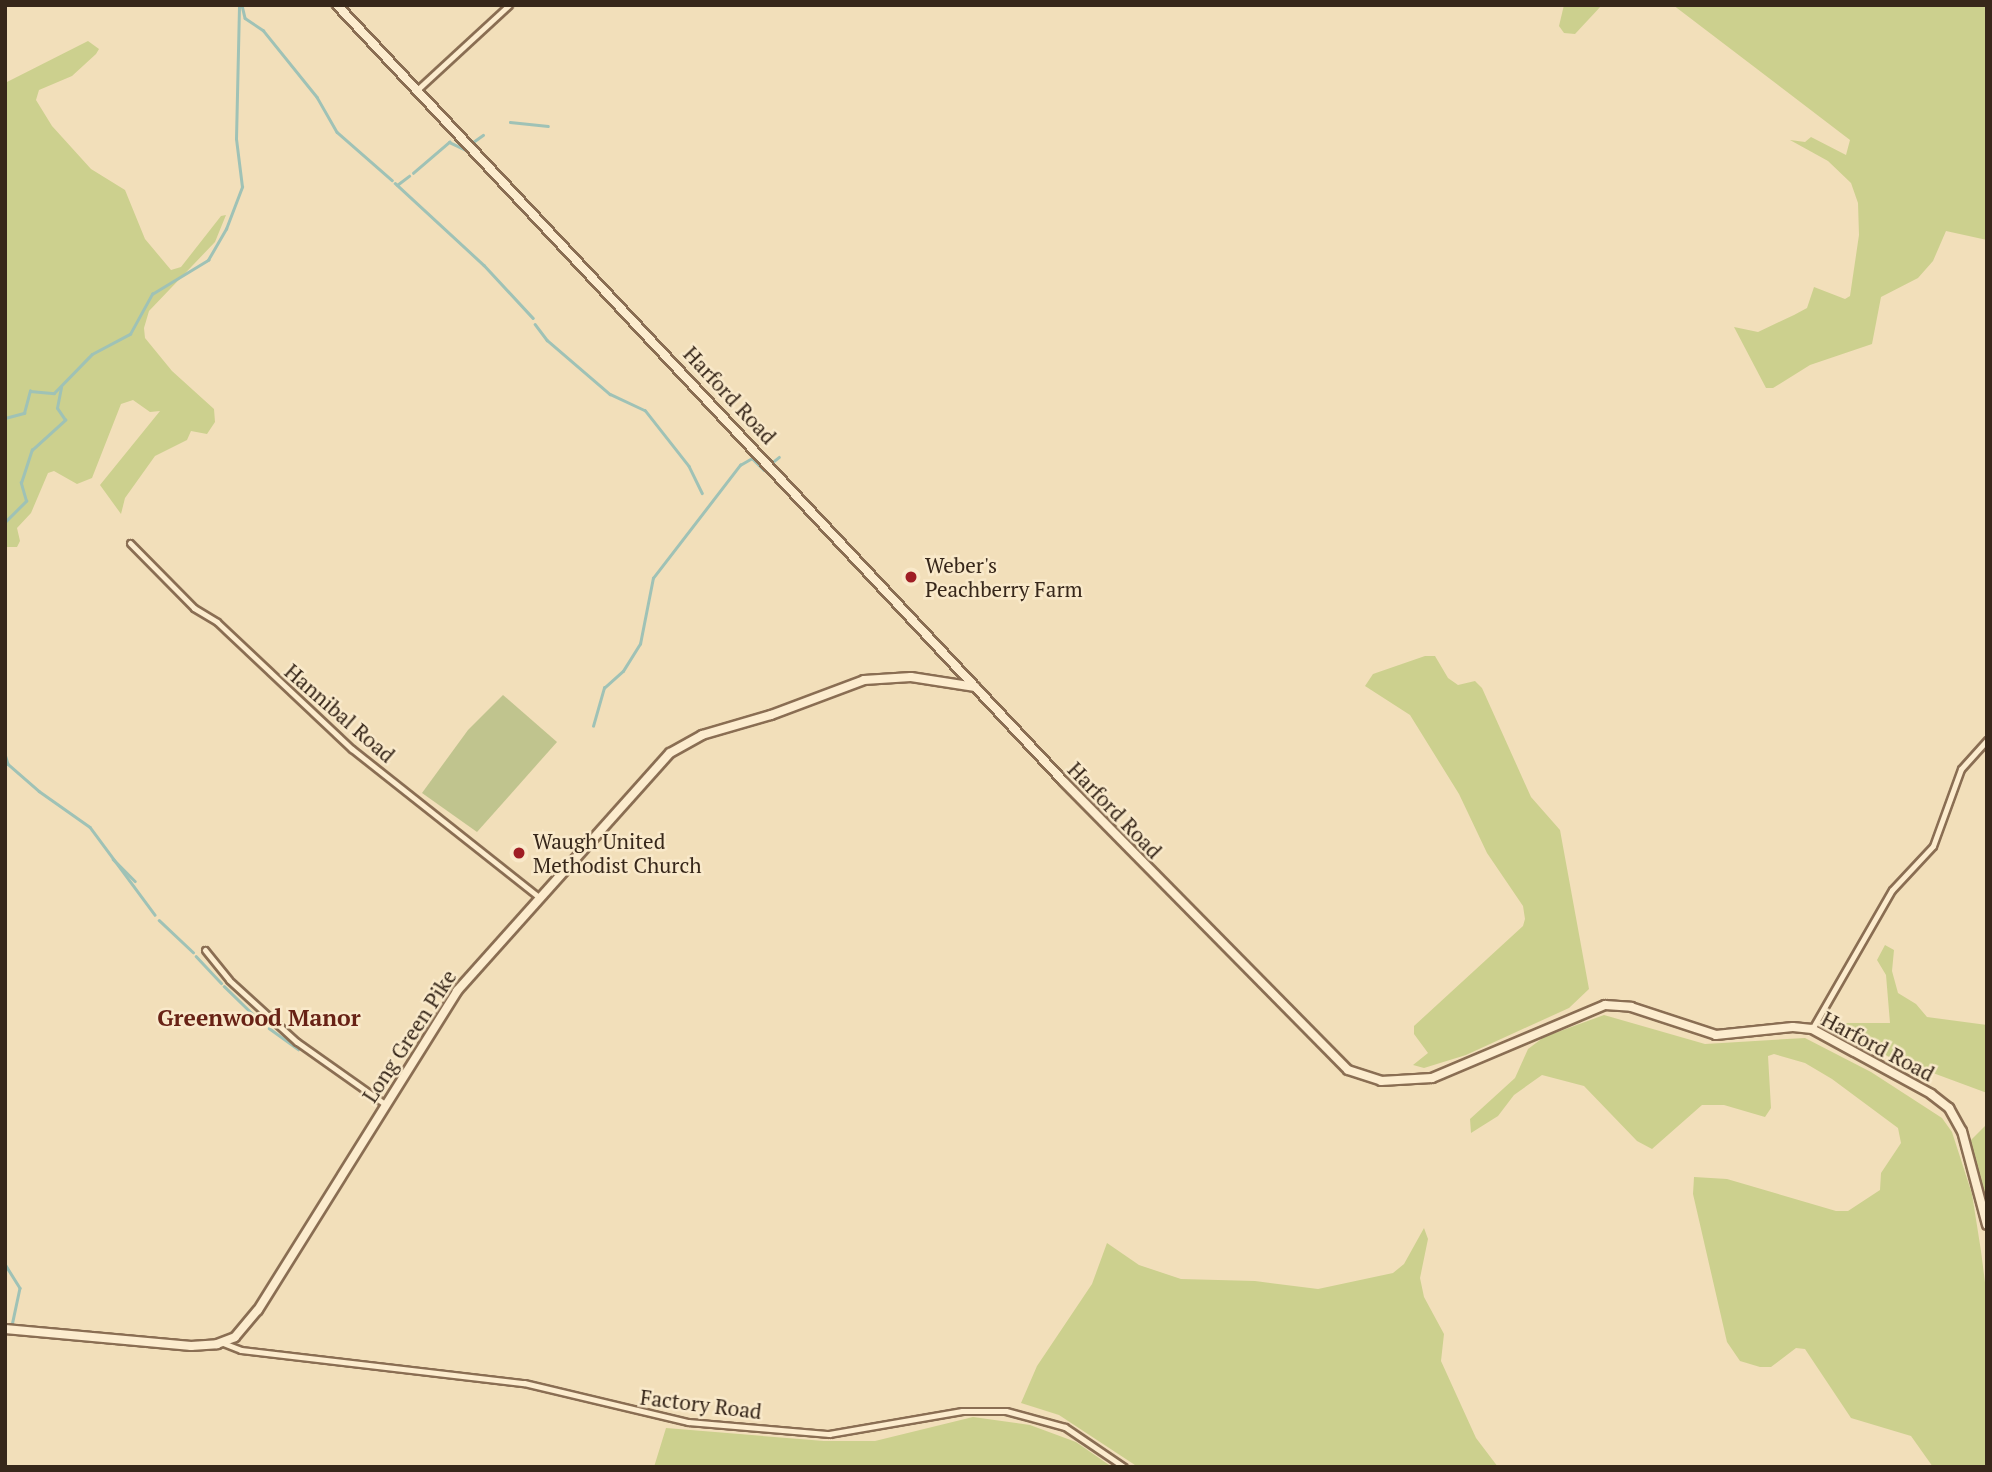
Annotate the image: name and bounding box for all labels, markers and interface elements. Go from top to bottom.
street label: Harford Road [678,341,782,449]
place label: Weber's Peachberry Farm [925,552,1083,602]
marker: Weber's Peachberry Farm [903,569,919,585]
street label: Hannibal Road [280,658,400,768]
street label: Harford Road [1063,757,1167,863]
place label: Waugh United Methodist Church [533,828,702,878]
marker: Waugh United Methodist Church [511,845,527,861]
street label: Long Green Pike [357,965,461,1107]
district label: Greenwood Manor [157,1004,361,1032]
street label: Harford Road [1817,1006,1939,1086]
street label: Factory Road [639,1384,763,1424]

